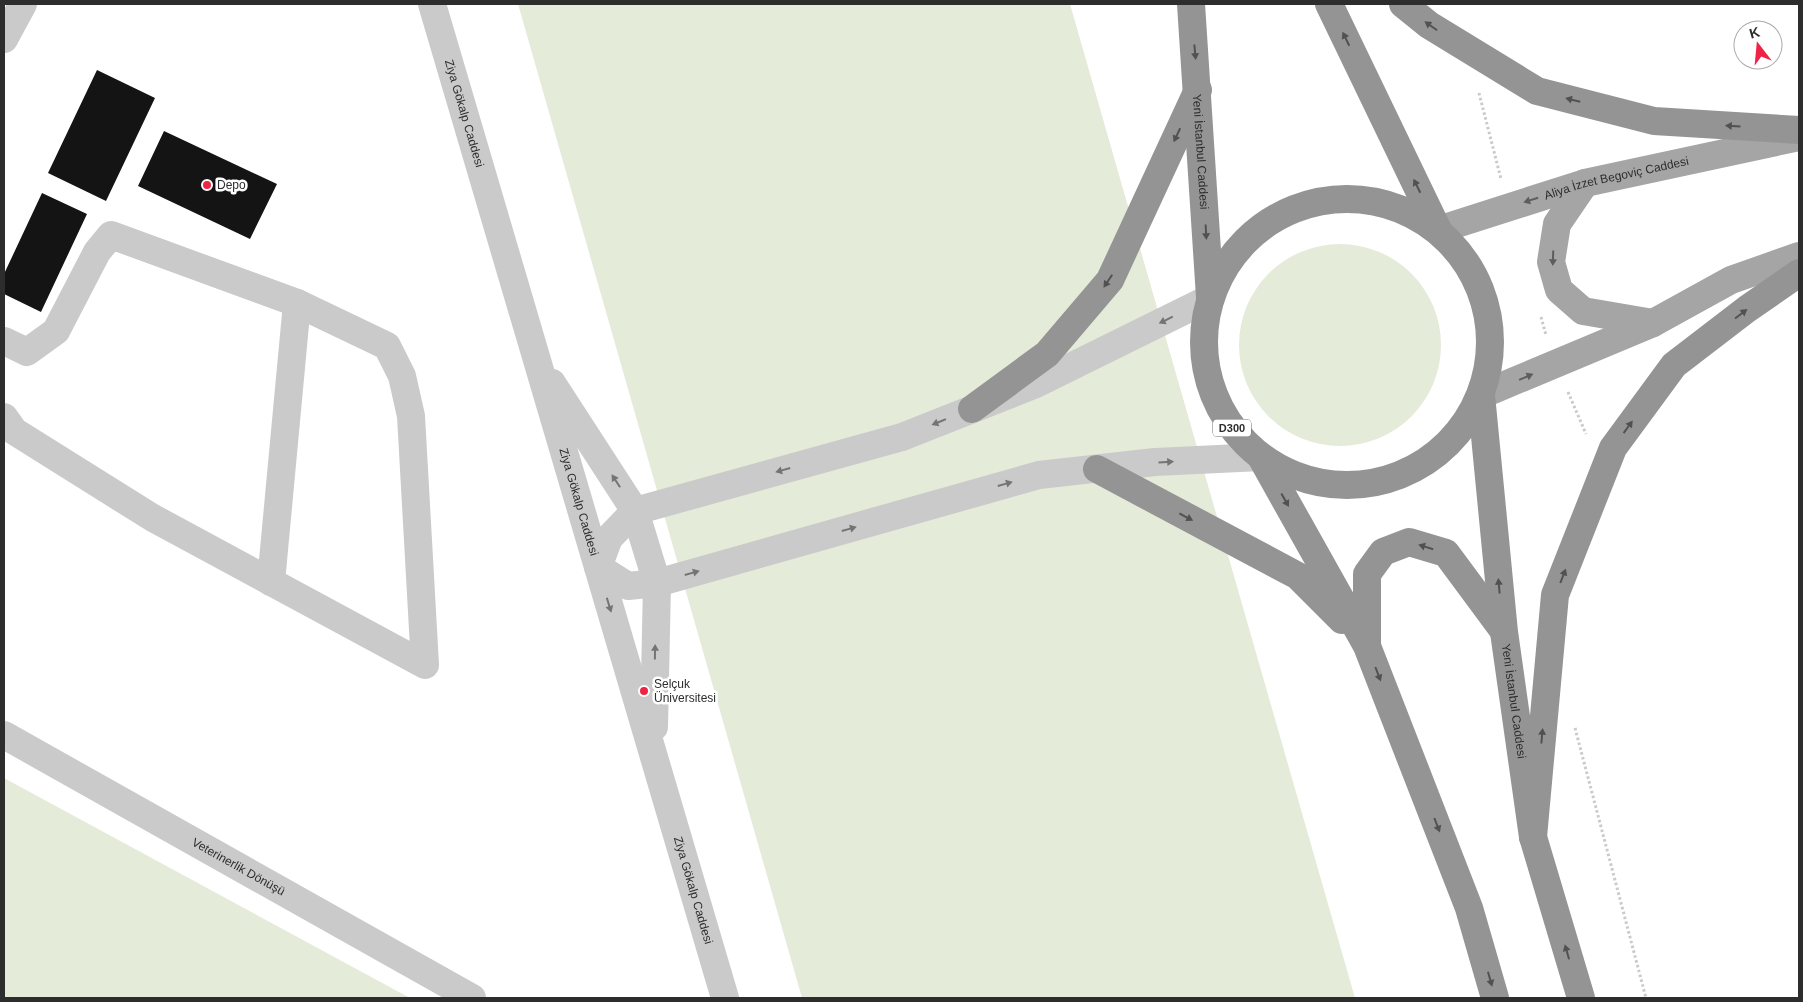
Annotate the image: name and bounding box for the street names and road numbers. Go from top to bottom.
street label: Ziya Gökalp Caddesi [442,58,487,169]
street label: Yeni İstanbul Caddesi [1190,93,1211,210]
street label: Aliya İzzet Begoviç Caddesi [1542,154,1690,203]
road number: D300 [1213,419,1251,436]
street label: Ziya Gökalp Caddesi [556,446,601,557]
street label: Yeni İstanbul Caddesi [1499,643,1529,760]
street label: Veterinerlik Dönüşü [190,835,287,898]
street label: Ziya Gökalp Caddesi [671,835,716,946]

